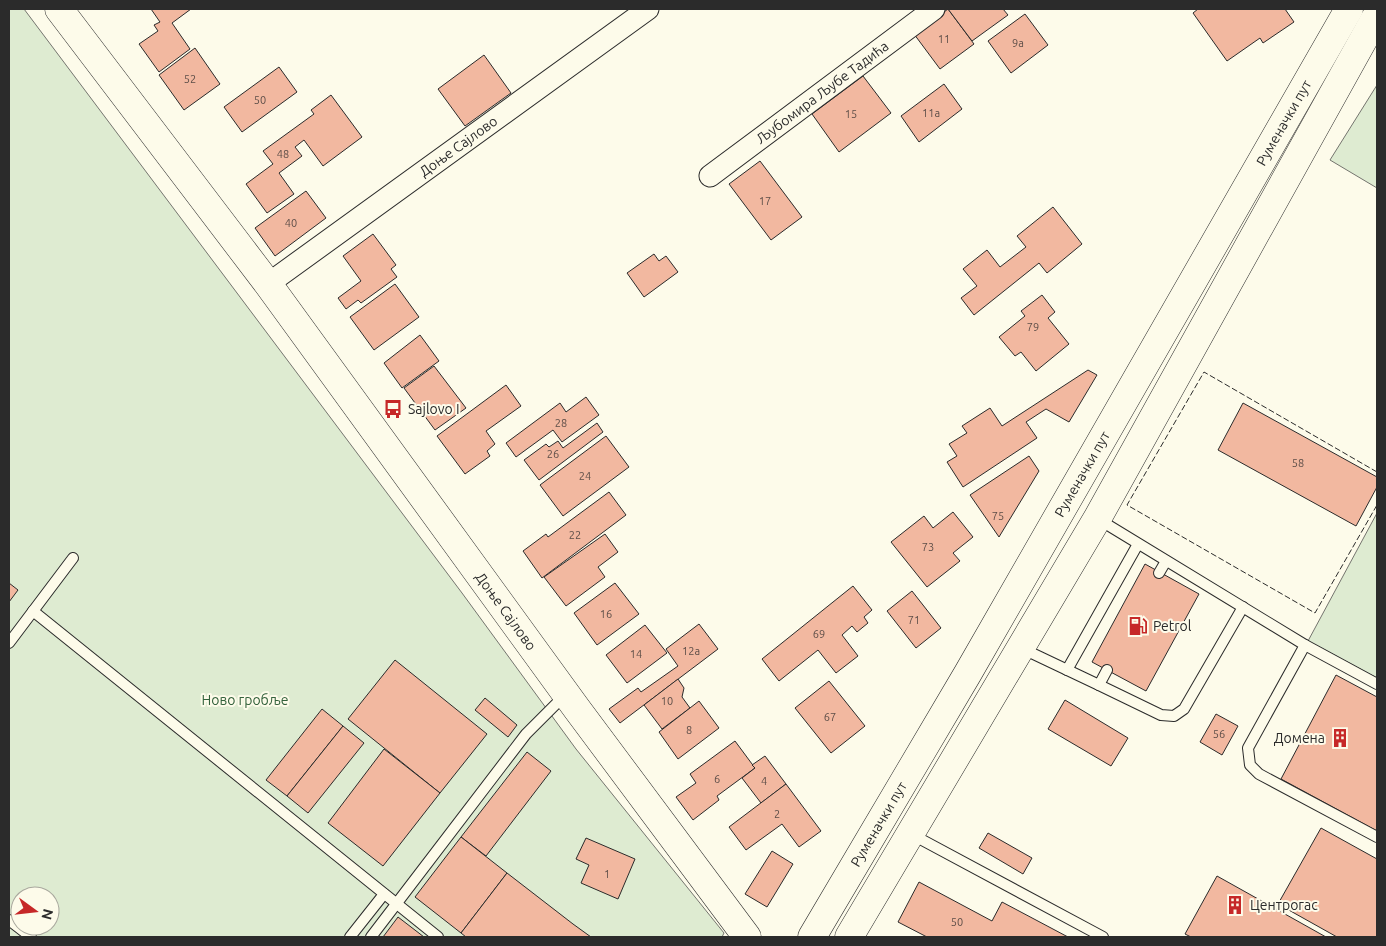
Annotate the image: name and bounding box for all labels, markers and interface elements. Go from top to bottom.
house number: 11 [938,33,950,45]
house number: 9a [1012,37,1024,49]
street label: Љубомира Љубе Тадића [753,38,892,147]
house number: 52 [184,73,196,85]
street label: Руменачки пут [1253,77,1315,168]
house number: 50 [254,94,266,106]
house number: 11a [922,107,940,119]
house number: 15 [845,108,857,120]
street label: Доње Сајлово [416,113,500,180]
house number: 48 [277,148,289,160]
house number: 17 [759,195,771,207]
house number: 40 [285,217,297,229]
house number: 79 [1027,321,1039,333]
bus stop icon: Sajlovo I [382,398,404,420]
place label: Sajlovo I [408,401,460,417]
house number: 28 [555,417,567,429]
street label: Руменачки пут [1051,428,1113,520]
house number: 26 [547,448,559,460]
house number: 58 [1292,457,1304,469]
house number: 24 [579,470,591,482]
house number: 75 [992,510,1004,522]
house number: 22 [569,529,581,541]
house number: 73 [922,541,934,553]
street label: Доње Сајлово [472,569,540,653]
house number: 16 [600,608,612,620]
house number: 71 [908,614,920,626]
fuel station icon: Petrol [1127,615,1149,637]
place label: Petrol [1153,618,1192,634]
house number: 69 [813,628,825,640]
house number: 12a [682,645,700,657]
house number: 14 [630,648,642,660]
park label: Ново гробље [202,692,288,708]
house number: 10 [661,695,673,707]
house number: 67 [824,711,836,723]
house number: 8 [686,724,692,736]
building icon: Домена [1329,727,1351,749]
house number: 56 [1213,728,1225,740]
place label: Домена [1274,730,1325,746]
house number: 6 [714,773,720,785]
house number: 4 [761,775,767,787]
street label: Руменачки пут [847,779,910,870]
house number: 2 [774,808,780,820]
house number: 1 [604,868,610,880]
north arrow [10,886,60,936]
building icon: Центрогас [1224,894,1246,916]
place label: Центрогас [1250,897,1318,913]
text: N [38,907,57,921]
house number: 50 [951,916,963,928]

